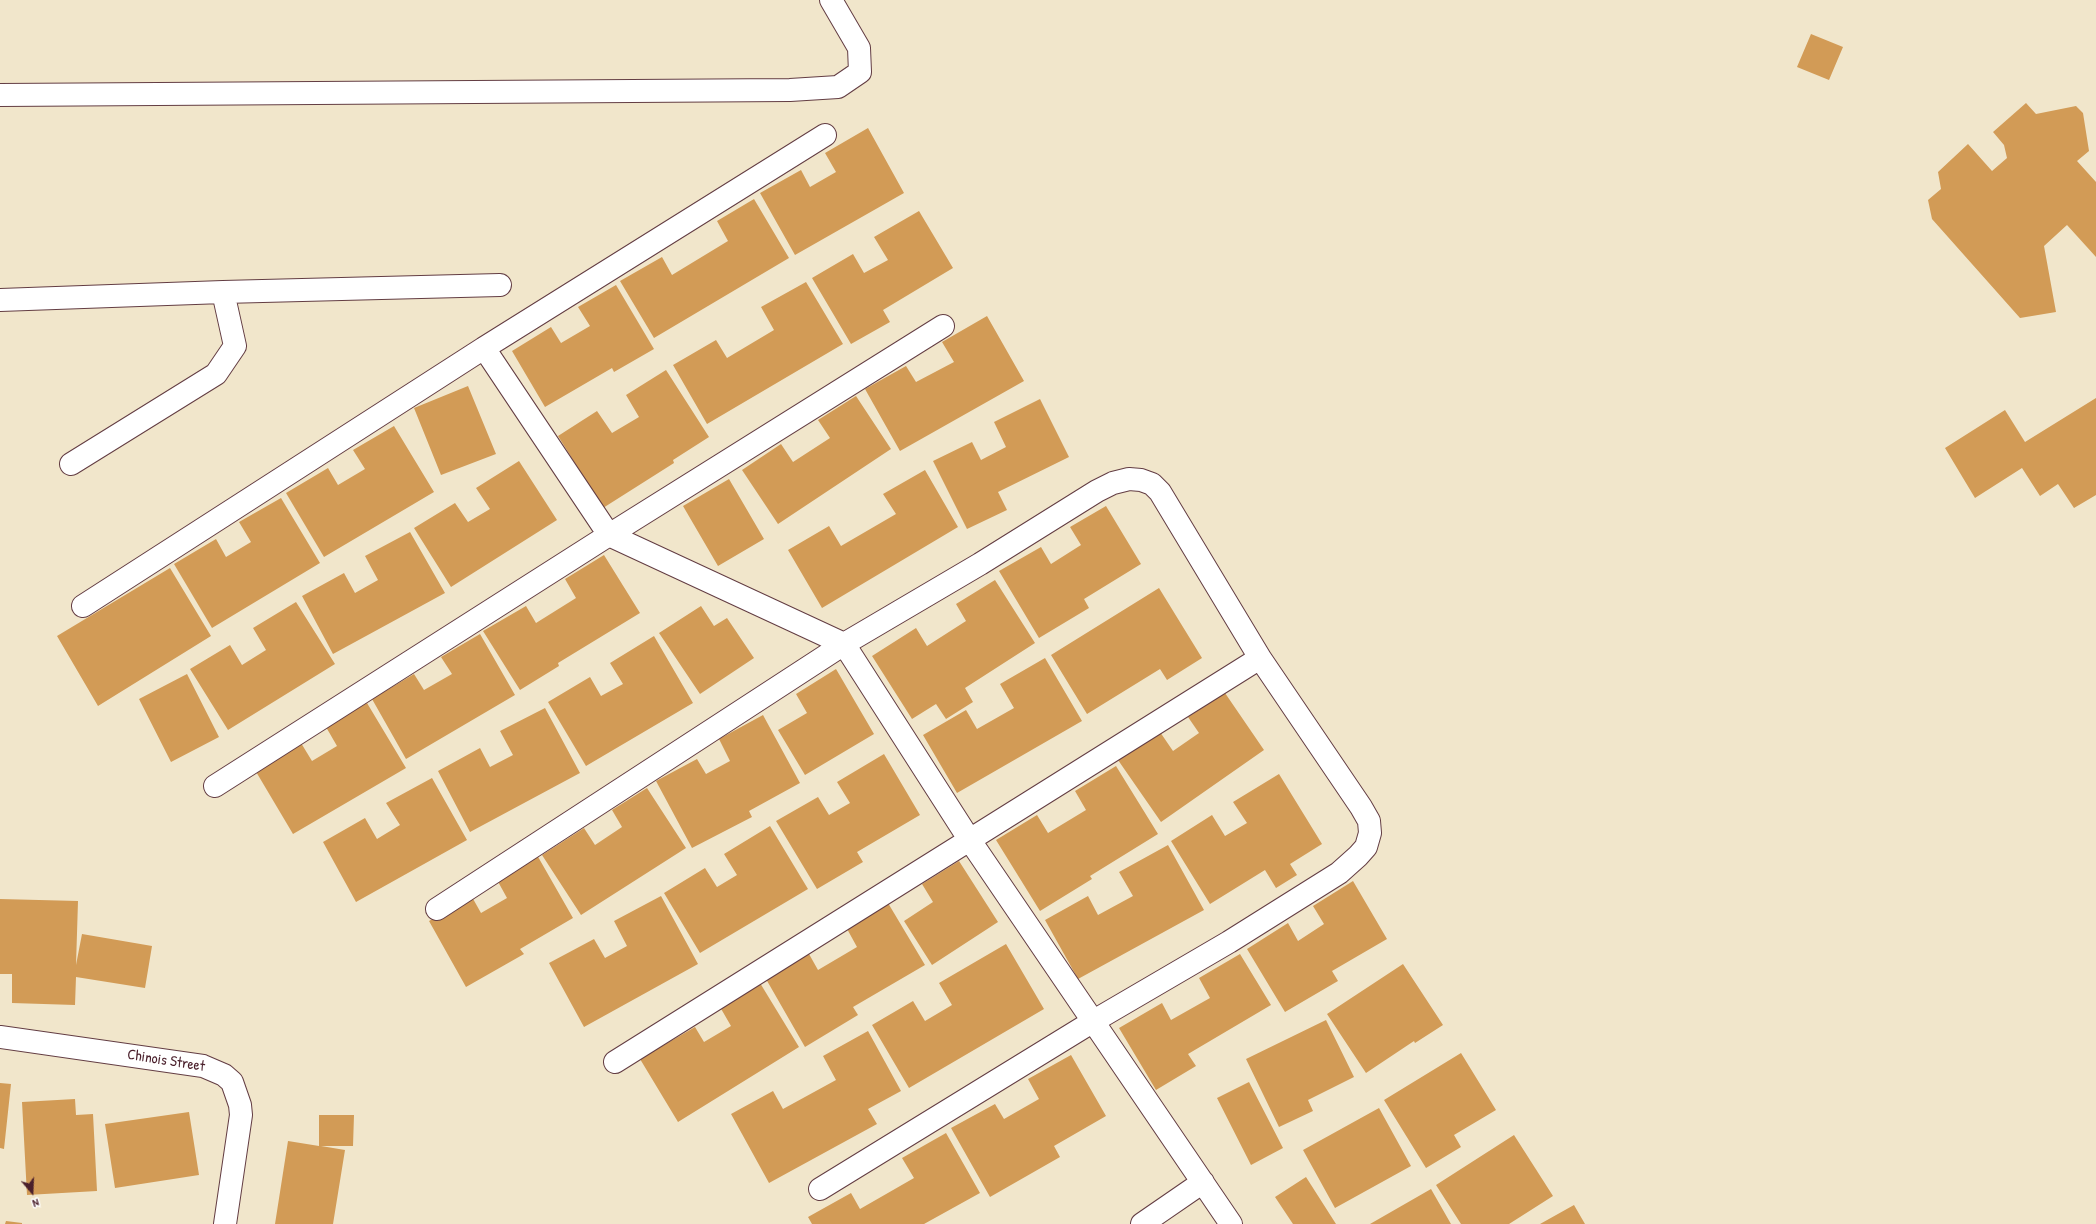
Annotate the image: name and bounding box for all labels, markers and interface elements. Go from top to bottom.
street label: Chinois Street [126,1046,206,1076]
north arrow [12,1172,52,1212]
text: N [31,1196,41,1211]

